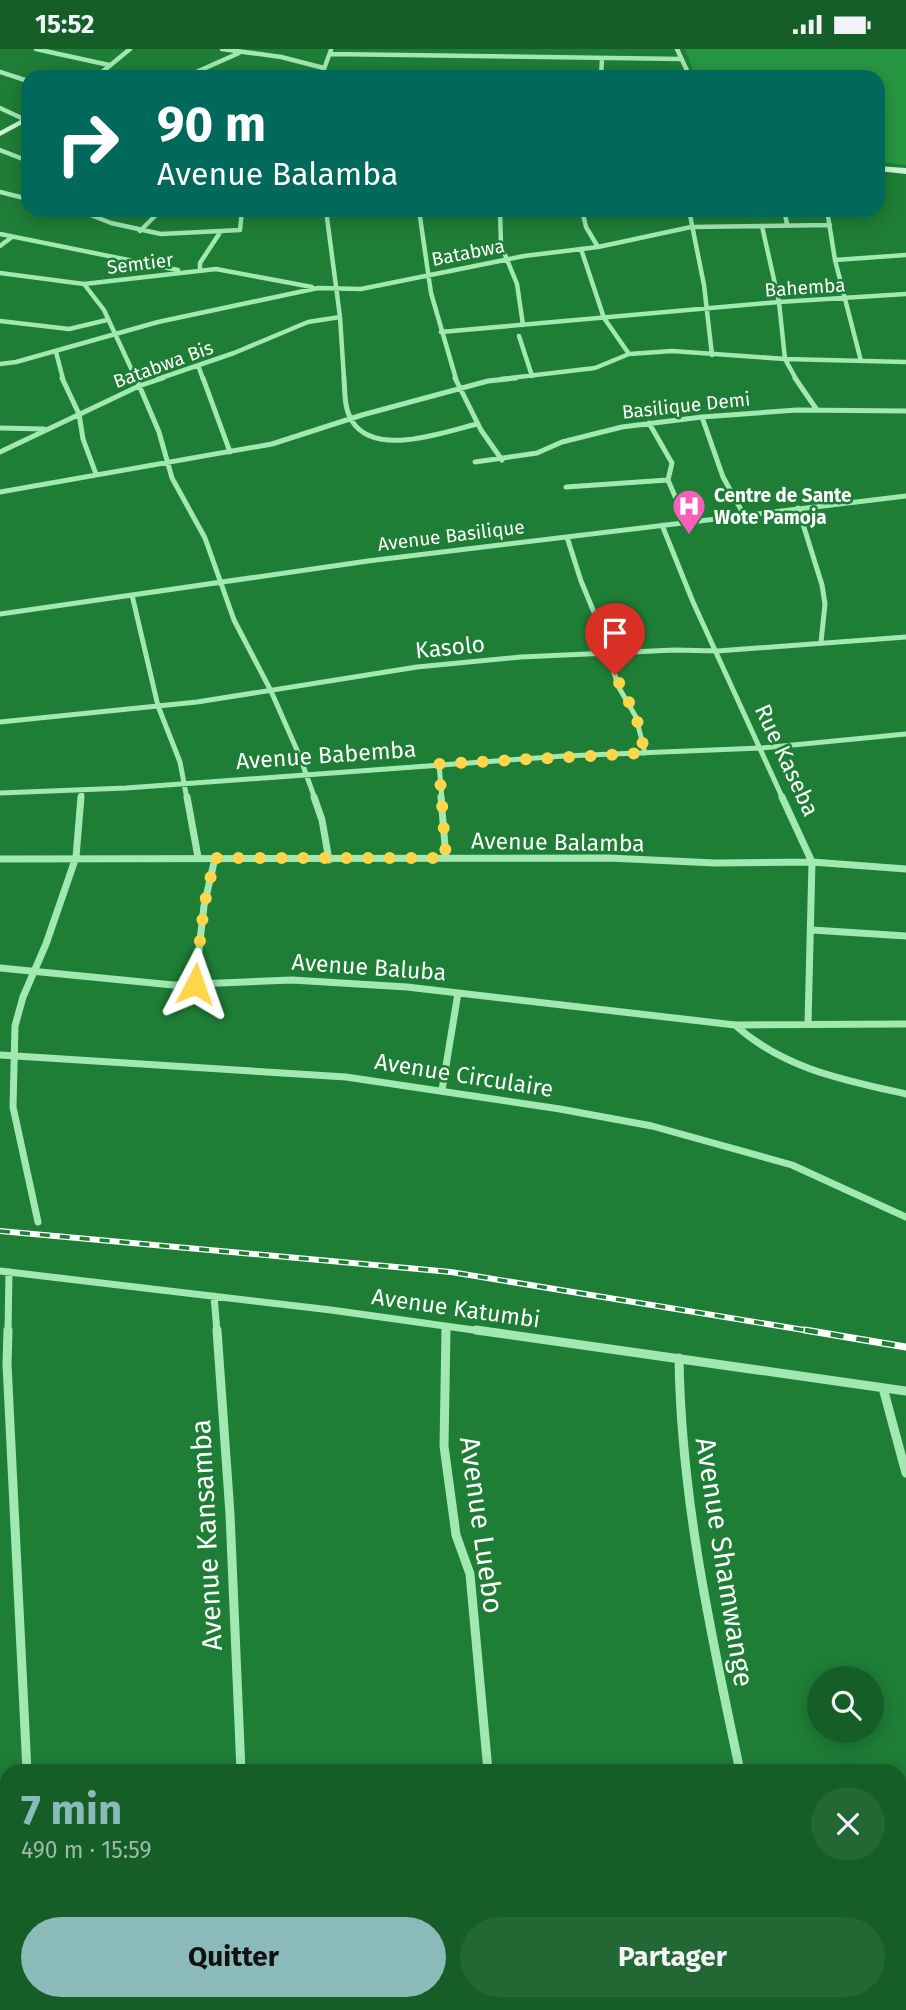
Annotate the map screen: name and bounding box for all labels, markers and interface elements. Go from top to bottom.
text: 15:52 [35,9,94,40]
text: 90 m [157,95,266,154]
icon: right [42,98,133,189]
text: Avenue Balamba [157,155,398,193]
street label: Batabwa [430,234,507,271]
street label: Semtier [105,248,175,279]
street label: Bahemba [764,273,846,302]
street label: Batabwa Bis [110,336,216,393]
street label: Basilique Demi [621,387,751,424]
place label: Centre de Sante Wote Pamoja [714,484,852,529]
hospital icon: Centre de Sante Wote Pamoja [670,487,708,536]
street label: Avenue Basilique [376,515,526,556]
pin [585,603,645,675]
icon: arrive [596,614,634,652]
street label: Kasolo [414,629,486,665]
street label: Rue Kaseba [749,699,825,821]
street label: Avenue Babemba [235,735,417,775]
street label: Avenue Balamba [471,826,645,858]
position arrow [158,947,232,1021]
street label: Avenue Baluba [291,948,447,986]
street label: Avenue Circulaire [373,1047,555,1103]
street label: Avenue Katumbi [370,1282,542,1334]
street label: Avenue Kansamba [184,1418,229,1652]
street label: Avenue Luebo [453,1434,510,1616]
street label: Avenue Shamwange [688,1435,761,1689]
map controls [807,1666,884,1743]
button: search [807,1666,884,1743]
text: 7 min [21,1785,122,1835]
button: close [811,1787,885,1861]
text: 490 m · 15:59 [21,1836,152,1864]
button: Quitter [21,1917,446,1997]
button: Partager [460,1917,885,1997]

